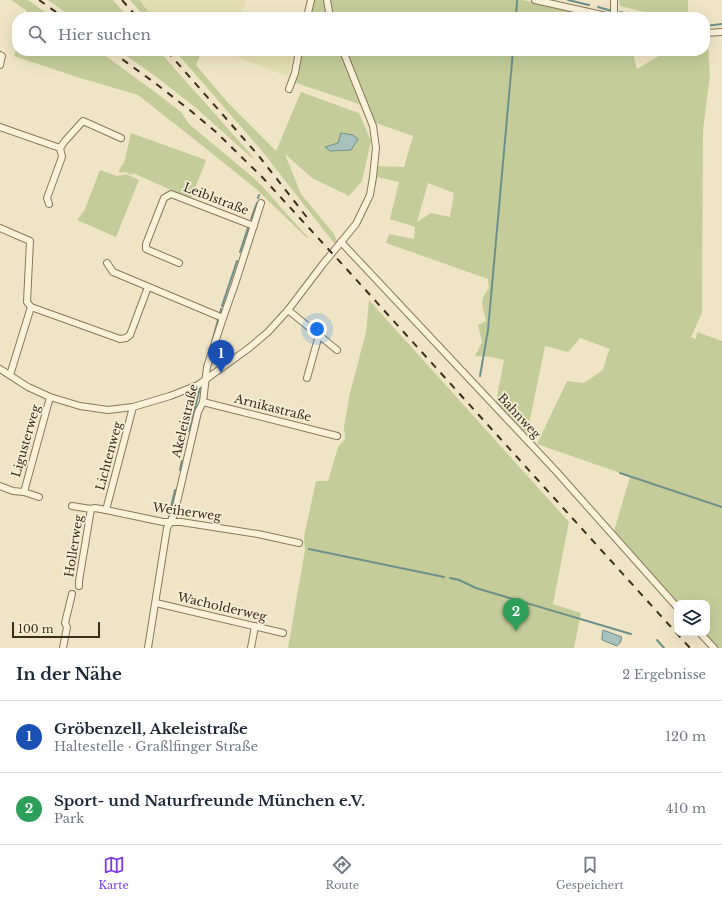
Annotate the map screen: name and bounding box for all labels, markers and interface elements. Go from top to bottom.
search box [12,12,710,56]
icon: search [26,23,48,45]
text: Hier suchen [58,25,151,44]
street label: Leiblstraße [181,179,251,218]
your location [307,319,327,339]
pin: 1 [208,340,234,373]
street label: Akeleistraße [168,382,201,460]
street label: Arnikastraße [232,390,313,424]
street label: Bahnweg [495,390,545,442]
street label: Ligusterweg [8,402,43,479]
street label: Lichtenweg [92,419,125,492]
street label: Weiherweg [151,499,223,524]
street label: Hollerweg [61,513,86,578]
street label: Wacholderweg [175,589,269,624]
pin: 2 [503,598,529,631]
map controls [674,600,710,636]
button: layers [674,600,710,636]
scale bar [12,620,100,639]
text: 100 m [18,622,54,636]
text: In der Nähe [16,664,122,685]
text: 2 Ergebnisse [622,666,706,683]
text: Gröbenzell, Akeleistraße [54,719,248,738]
text: 1 [26,728,32,745]
text: 120 m [665,728,706,745]
text: Haltestelle · Graßlfinger Straße [54,738,258,755]
text: Sport- und Naturfreunde München e.V. [54,791,365,810]
text: 2 [25,800,33,817]
text: 410 m [666,800,706,817]
text: Park [54,810,84,827]
tab: Karte [98,854,129,892]
tab: Route [326,854,359,892]
tab: Gespeichert [556,854,624,892]

